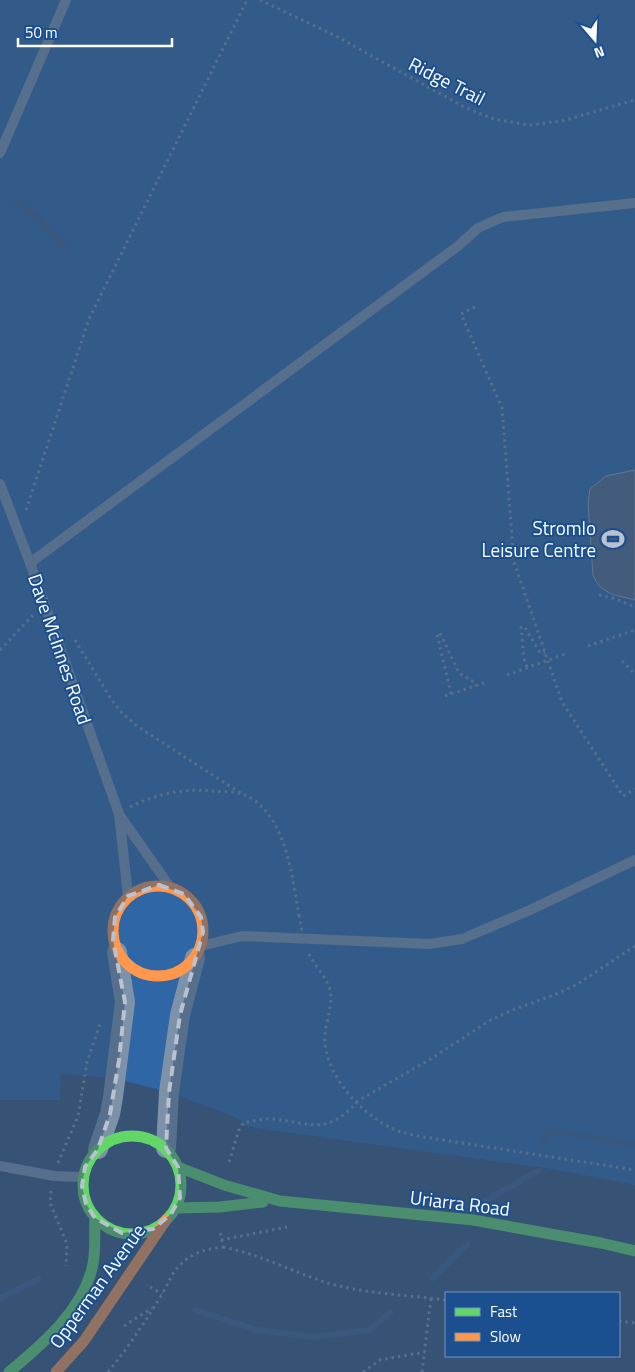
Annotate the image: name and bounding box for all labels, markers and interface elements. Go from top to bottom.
scale bar [18,15,171,47]
north arrow [570,15,620,65]
text: 50 m [25,21,58,44]
text: N [591,41,607,64]
street label: Ridge Trail [404,49,491,112]
place label: Stromlo Leisure Centre [482,513,596,564]
sports icon: Stromlo Leisure Centre [600,526,626,552]
street label: Dave McInnes Road [21,570,100,728]
street label: Uriarra Road [408,1182,512,1223]
street label: Opperman Avenue [41,1217,152,1354]
legend [445,1292,620,1357]
text: Fast [490,1300,518,1323]
text: Slow [490,1325,521,1348]

